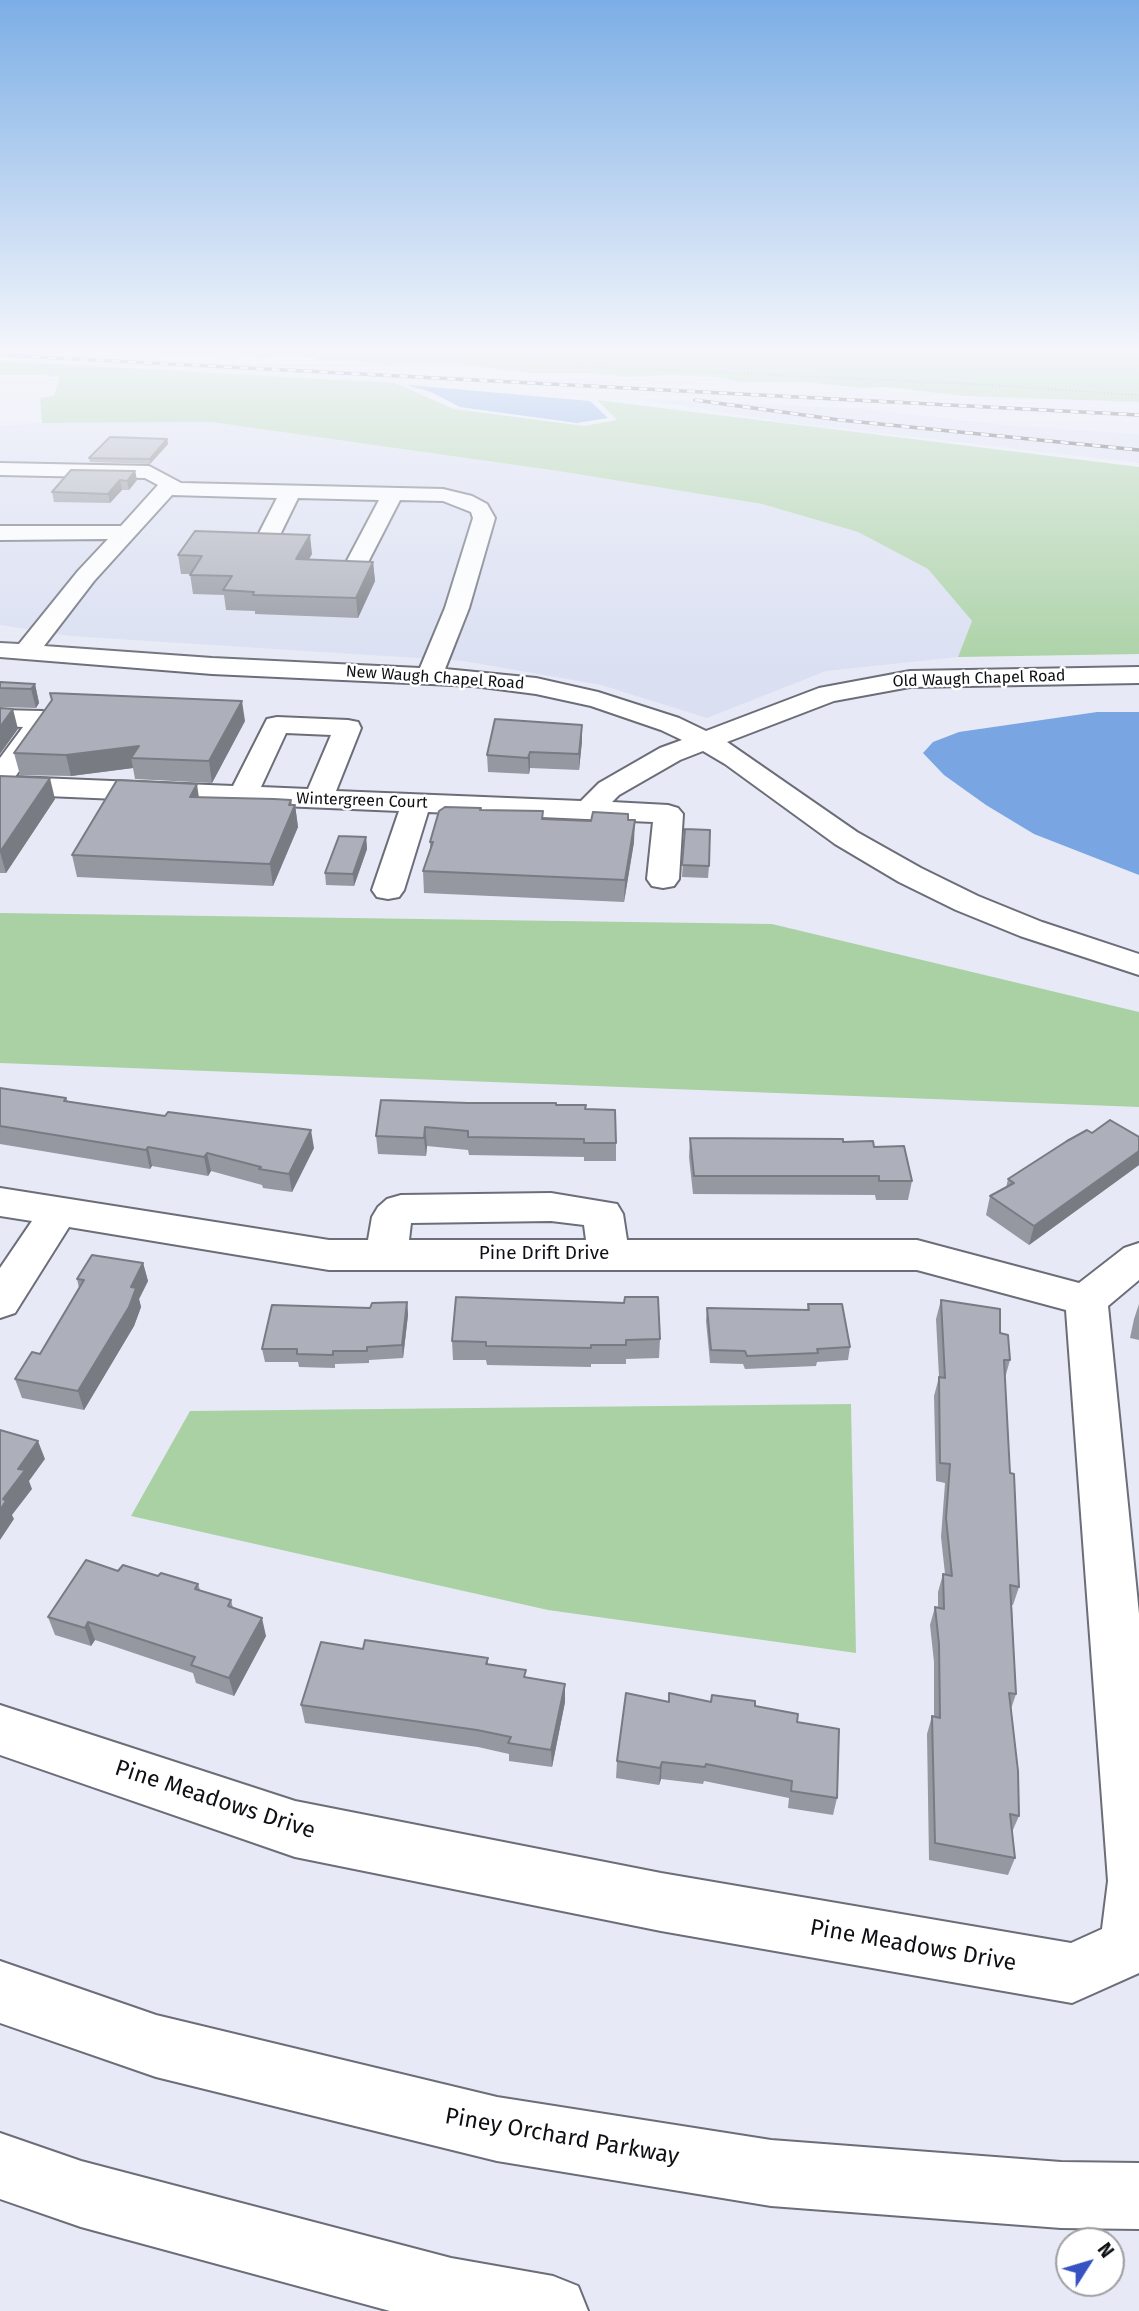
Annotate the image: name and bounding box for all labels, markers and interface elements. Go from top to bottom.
street label: New Waugh Chapel Road [345,662,525,694]
street label: Old Waugh Chapel Road [892,666,1066,692]
street label: Wintergreen Court [296,789,428,813]
street label: Pine Drift Drive [479,1243,609,1265]
street label: Pine Meadows Drive [111,1755,319,1845]
street label: Pine Meadows Drive [808,1914,1018,1978]
street label: Piney Orchard Parkway [443,2103,681,2171]
north arrow [1055,2227,1125,2297]
text: N [1093,2238,1119,2262]

